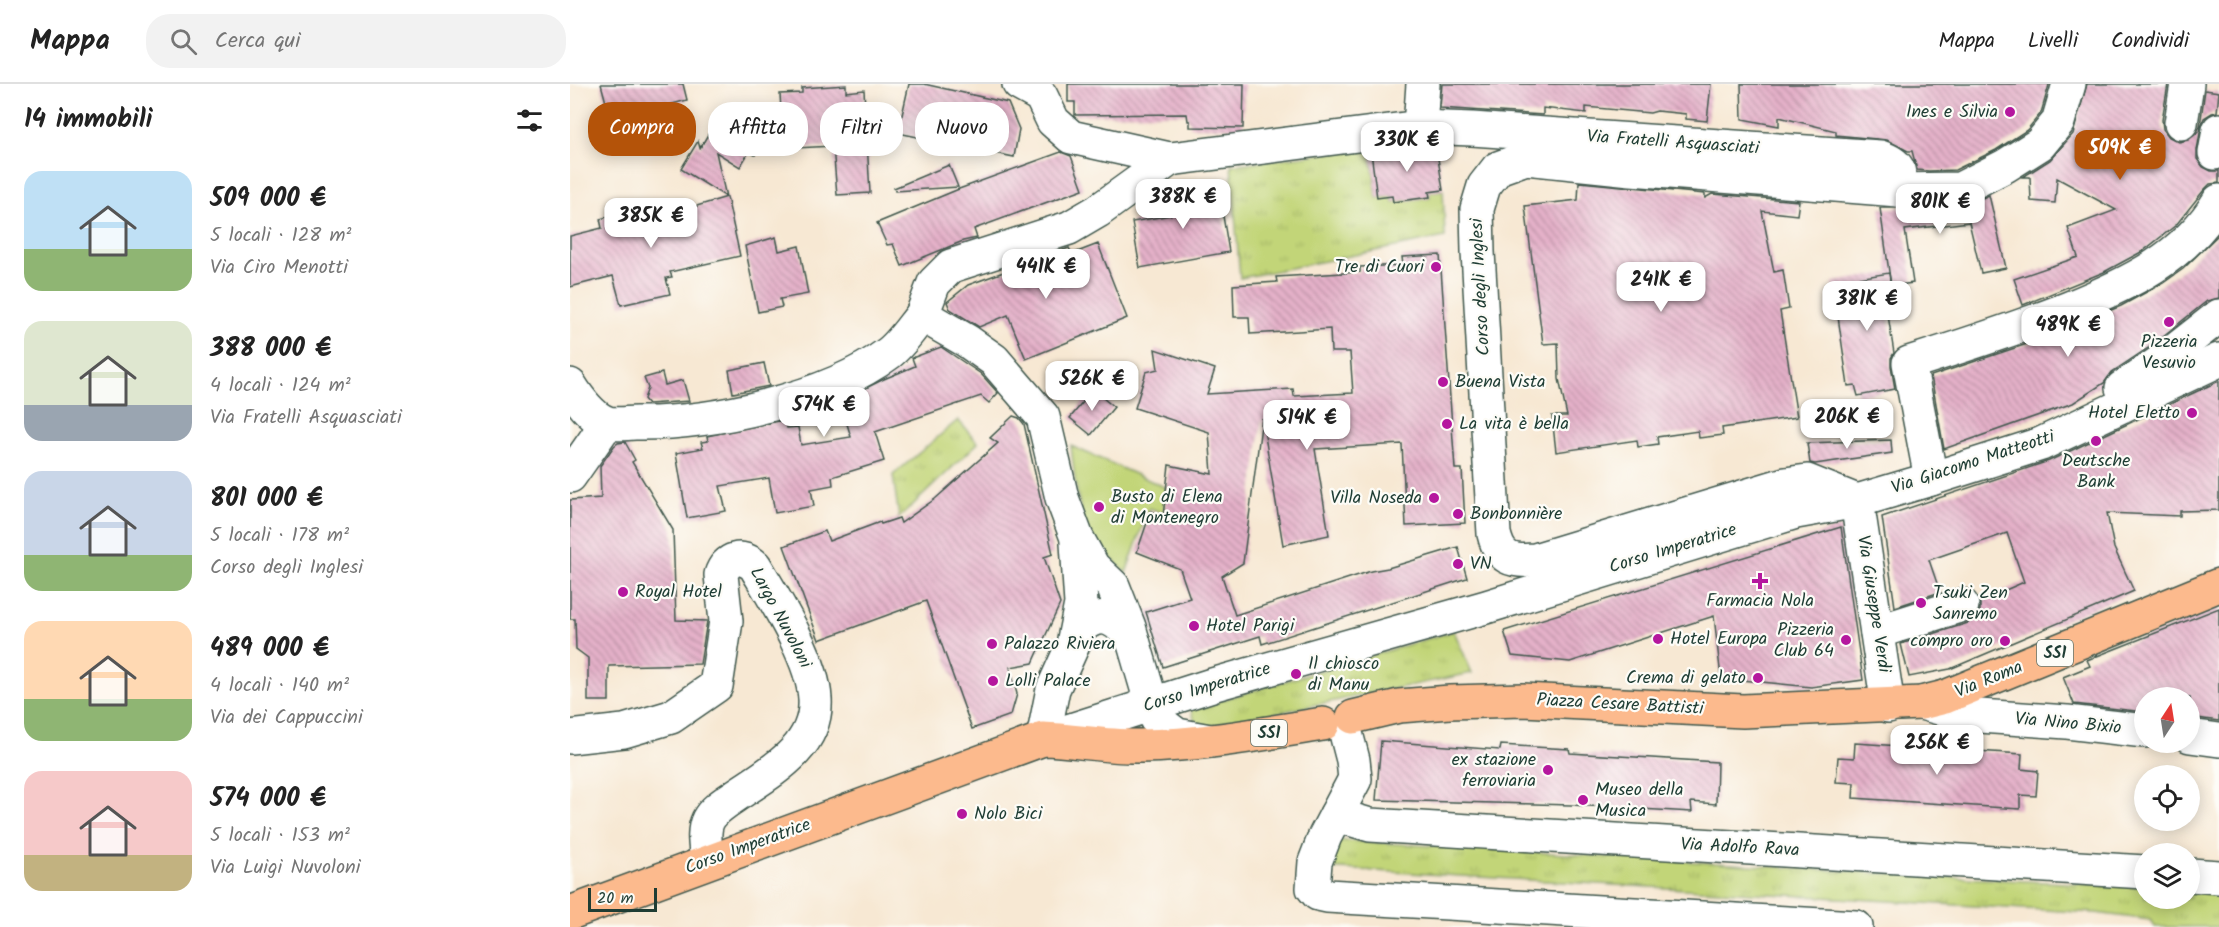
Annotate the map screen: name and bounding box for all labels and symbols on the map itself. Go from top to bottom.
place label: Ines e Silvia [1906,98,1998,127]
marker: Ines e Silvia [2003,105,2017,119]
pin: 330K € [1358,122,1456,173]
street label: Via Fratelli Asquasciati [1586,123,1761,164]
pin: 509K € [2071,130,2169,181]
pin: 388K € [1134,179,1232,230]
pin: 801K € [1891,184,1989,235]
pin: 385K € [602,198,700,249]
street label: Corso degli Inglesi [1463,217,1499,357]
pin: 441K € [997,249,1095,300]
place label: Tre di Cuori [1335,253,1425,282]
marker: Tre di Cuori [1429,260,1443,274]
pin: 241K € [1612,262,1710,313]
pin: 381K € [1818,281,1916,332]
pin: 489K € [2019,307,2117,358]
marker: Pizzeria Vesuvio [2162,315,2176,329]
place label: Pizzeria Vesuvio [2141,328,2197,378]
pin: 526K € [1043,361,1141,412]
place label: Buena Vista [1455,368,1545,397]
marker: Buena Vista [1436,375,1450,389]
pin: 574K € [775,387,873,438]
pin: 206K € [1798,399,1896,450]
place label: Hotel Eletto [2088,399,2180,428]
pin: 514K € [1258,400,1356,451]
marker: Hotel Eletto [2185,406,2199,420]
place label: La vita è bella [1459,410,1569,439]
marker: La vita è bella [1440,417,1454,431]
street label: Via Giacomo Matteotti [1888,423,2059,503]
marker: Deutsche Bank [2089,434,2103,448]
place label: Deutsche Bank [2062,447,2130,497]
place label: Busto di Elena di Montenegro [1111,483,1223,533]
place label: Villa Noseda [1330,484,1422,513]
marker: Villa Noseda [1427,491,1441,505]
marker: Busto di Elena di Montenegro [1092,500,1106,514]
place label: Bonbonnière [1470,500,1562,529]
marker: Bonbonnière [1451,507,1465,521]
street label: Corso Imperatrice [1606,516,1740,582]
street label: Via Giuseppe Verdi [1848,533,1898,675]
place label: VN [1470,550,1492,579]
marker: VN [1451,557,1465,571]
street label: Largo Nuvoloni [741,562,819,675]
marker: Farmacia Nola [1753,574,1767,588]
place label: Royal Hotel [635,578,722,607]
place label: Tsuki Zen Sanremo [1933,579,2008,629]
marker: Royal Hotel [616,585,630,599]
place label: Farmacia Nola [1706,587,1814,616]
marker: Tsuki Zen Sanremo [1914,596,1928,610]
place label: Hotel Parigi [1206,612,1295,641]
place label: Pizzeria Club 64 [1774,616,1834,666]
marker: Hotel Parigi [1187,619,1201,633]
place label: Hotel Europa [1670,625,1767,654]
place label: compro oro [1910,627,1993,656]
place label: Palazzo Riviera [1004,630,1115,659]
marker: Hotel Europa [1651,632,1665,646]
marker: Pizzeria Club 64 [1839,633,1853,647]
marker: compro oro [1998,634,2012,648]
marker: Palazzo Riviera [985,637,999,651]
road number: SS1 [2037,640,2073,666]
place label: Il chiosco di Manu [1308,650,1379,700]
street label: Via Roma [1951,653,2027,707]
street label: Corso Imperatrice [1140,655,1274,721]
place label: Crema di gelato [1626,664,1746,693]
place label: Lolli Palace [1005,667,1090,696]
marker: Il chiosco di Manu [1289,667,1303,681]
marker: Crema di gelato [1751,671,1765,685]
marker: Lolli Palace [986,674,1000,688]
street label: Piazza Cesare Battisti [1536,686,1705,724]
north arrow [2134,687,2200,753]
street label: Via Nino Bixio [2014,705,2122,743]
road number: SS1 [1251,720,1287,746]
pin: 256K € [1888,725,1986,776]
place label: ex stazione ferroviaria [1452,746,1536,796]
marker: ex stazione ferroviaria [1541,763,1555,777]
place label: Museo della Musica [1595,776,1683,826]
marker: Museo della Musica [1576,793,1590,807]
place label: Nolo Bici [974,800,1043,829]
marker: Nolo Bici [955,807,969,821]
street label: Corso Imperatrice [681,811,815,883]
street label: Via Adolfo Rava [1680,830,1800,866]
scale bar [588,885,657,912]

